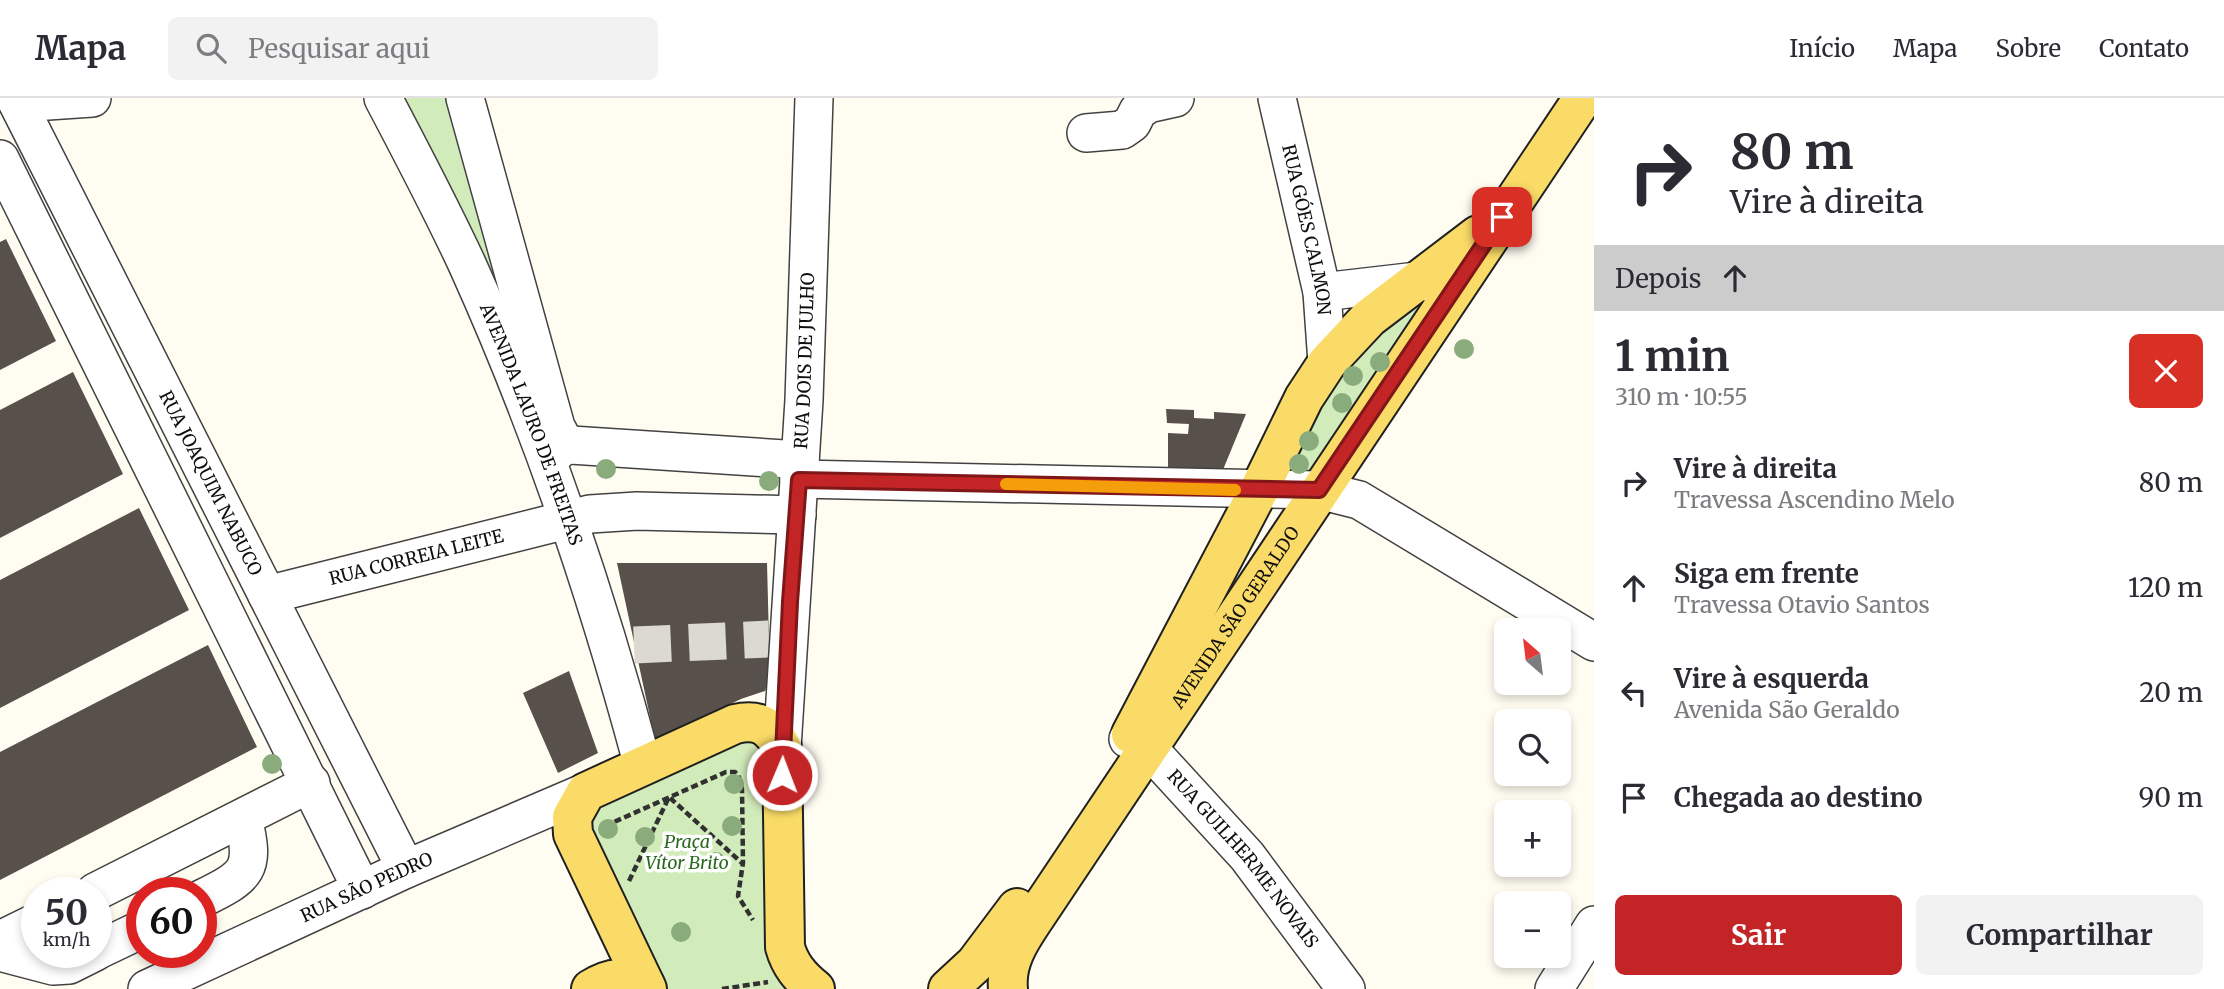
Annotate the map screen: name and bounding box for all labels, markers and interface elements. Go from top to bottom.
search box [168,17,658,80]
text: Mapa [35,28,126,69]
icon: search [192,29,230,67]
text: Pesquisar aqui [248,32,430,65]
text: Início [1789,33,1855,64]
text: Mapa [1893,33,1957,64]
text: Sobre [1995,33,2061,64]
text: Contato [2099,33,2189,64]
text: 80 m [1730,121,1853,182]
icon: right [1615,126,1706,217]
street label: RUA GÓES CALMON [1277,142,1336,316]
text: Vire à direita [1730,182,1924,222]
pin [1472,187,1532,247]
icon: arrive [1483,198,1521,236]
icon: ahead [1716,259,1754,297]
text: Depois [1615,262,1702,295]
street label: RUA DOIS DE JULHO [789,272,819,450]
street label: AVENIDA LAURO DE FREITAS [474,299,588,549]
text: 1 min [1615,330,1729,382]
button: close [2129,334,2203,408]
text: 310 m · 10:55 [1615,382,1748,411]
street label: RUA JOAQUIM NABUCO [154,387,267,579]
text: Vire à direita [1674,452,1837,485]
icon: right [1615,464,1653,502]
text: 80 m [2139,466,2203,499]
text: Travessa Ascendino Melo [1674,485,1955,514]
street label: AVENIDA SÃO GERALDO [1166,522,1304,713]
street label: RUA CORREIA LEITE [327,524,506,590]
text: Siga em frente [1674,557,1859,590]
icon: ahead [1615,569,1653,607]
text: 120 m [2128,571,2203,604]
text: Travessa Otavio Santos [1674,590,1930,619]
north arrow [1494,618,1572,695]
map controls [1494,618,1571,968]
text: Vire à esquerda [1674,662,1869,695]
icon: left [1615,674,1653,712]
text: 20 m [2139,676,2203,709]
text: Avenida São Geraldo [1674,695,1900,724]
button: search [1494,709,1571,786]
position arrow [745,738,819,812]
street label: RUA GUILHERME NOVAIS [1163,765,1324,953]
icon: arrive [1615,779,1653,817]
text: Chegada ao destino [1674,781,1923,814]
text: 90 m [2139,781,2203,814]
button: + [1494,800,1571,877]
park label: Praça Vítor Brito [645,830,729,874]
street label: RUA SÃO PEDRO [297,847,436,927]
speed limit sign: 60 [126,877,217,968]
text: 50 [45,891,88,935]
button: − [1494,891,1571,968]
button: Sair [1615,895,1902,975]
button: Compartilhar [1916,895,2203,975]
text: km/h [43,928,90,951]

